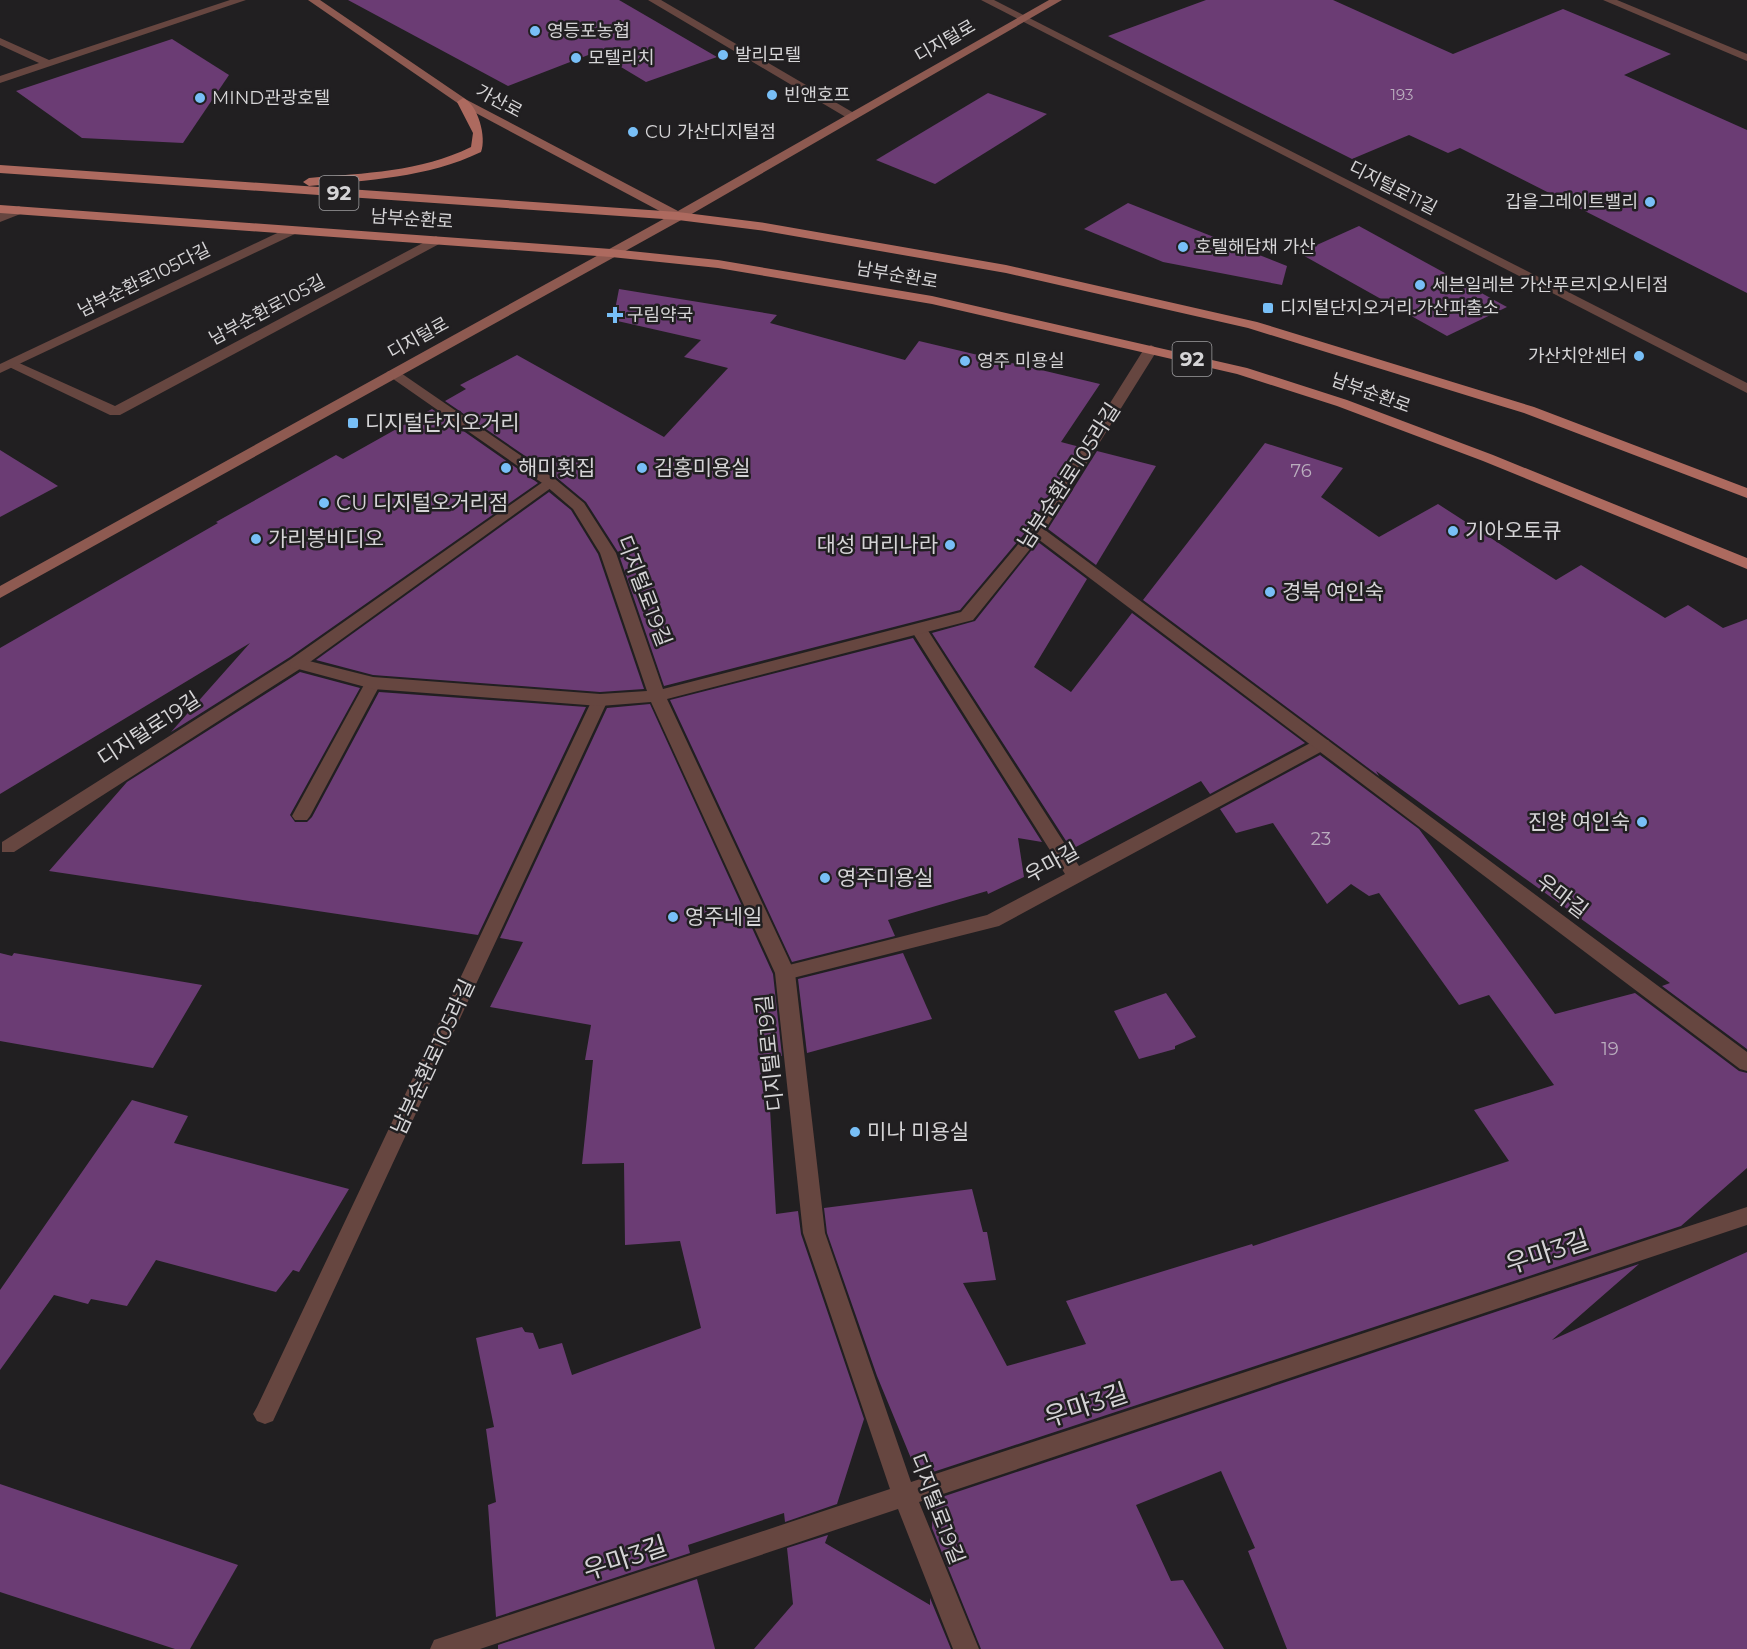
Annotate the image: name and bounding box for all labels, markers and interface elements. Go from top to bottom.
street label: 디지털로 [911,15,979,67]
place label: 영등포농협 [547,20,630,42]
marker: 영등포농협 [528,24,542,38]
place label: 발리모텔 [735,44,801,66]
place label: 모텔리치 [588,47,654,69]
marker: 발리모텔 [716,48,730,62]
marker: 모텔리치 [569,51,583,65]
street label: 가산로 [472,80,526,122]
place label: 빈앤호프 [784,84,850,106]
house number: 193 [1391,85,1413,104]
place label: MIND관광호텔 [212,87,330,109]
marker: 빈앤호프 [765,88,779,102]
marker: MIND관광호텔 [193,91,207,105]
place label: CU 가산디지털점 [645,121,776,143]
marker: CU 가산디지털점 [626,125,640,139]
street label: 디지털로11길 [1345,156,1441,220]
road number: 92 [320,176,358,210]
place label: 갑을그레이트밸리 [1506,191,1638,213]
marker: 갑을그레이트밸리 [1643,195,1657,209]
street label: 남부순환로 [370,205,454,233]
place label: 호텔해담채 가산 [1195,236,1316,258]
street label: 남부순환로105다길 [74,238,214,322]
marker: 호텔해담채 가산 [1176,240,1190,254]
street label: 남부순환로 [854,257,940,293]
street label: 남부순환로105길 [205,270,329,350]
place label: 세븐일레븐 가산푸르지오시티점 [1432,274,1669,296]
marker: 세븐일레븐 가산푸르지오시티점 [1413,278,1427,292]
place label: 디지털단지오거리.가산파출소 [1280,297,1499,319]
marker: 디지털단지오거리.가산파출소 [1261,301,1275,315]
place label: 구림약국 [627,304,693,326]
marker: 구림약국 [608,308,622,322]
street label: 디지털로 [384,312,452,364]
road number: 92 [1172,342,1212,376]
place label: 가산치안센터 [1528,345,1627,367]
marker: 가산치안센터 [1632,349,1646,363]
place label: 영주 미용실 [977,350,1065,372]
marker: 영주 미용실 [958,354,972,368]
street label: 남부순환로 [1328,369,1414,417]
street label: 남부순환로105라길 [1012,398,1125,553]
place label: 디지털단지오거리 [365,410,520,435]
marker: 디지털단지오거리 [346,416,360,430]
place label: 해미횟집 [518,455,595,480]
place label: 김홍미용실 [654,455,751,480]
house number: 76 [1290,460,1312,482]
marker: 해미횟집 [499,461,513,475]
marker: 김홍미용실 [635,461,649,475]
place label: CU 디지털오거리점 [336,490,508,515]
marker: CU 디지털오거리점 [317,496,331,510]
place label: 기아오토큐 [1465,518,1562,543]
marker: 기아오토큐 [1446,524,1460,538]
place label: 가리봉비디오 [268,526,384,551]
marker: 가리봉비디오 [249,532,263,546]
street label: 디지털로19길 [612,532,677,650]
place label: 대성 머리나라 [817,532,938,557]
marker: 대성 머리나라 [943,538,957,552]
place label: 경북 여인숙 [1282,579,1384,604]
marker: 경북 여인숙 [1263,585,1277,599]
street label: 디지털로19길 [93,686,205,771]
place label: 진양 여인숙 [1528,809,1630,834]
marker: 진양 여인숙 [1635,815,1649,829]
house number: 23 [1311,828,1331,850]
street label: 우마길 [1020,838,1083,888]
place label: 영주미용실 [837,865,934,890]
street label: 우마길 [1532,868,1593,923]
marker: 영주미용실 [818,871,832,885]
place label: 영주네일 [685,904,762,929]
marker: 영주네일 [666,910,680,924]
street label: 남부순환로105라길 [386,975,480,1138]
street label: 디지털로19길 [751,994,788,1113]
house number: 19 [1601,1038,1619,1060]
place label: 미나 미용실 [867,1119,969,1144]
marker: 미나 미용실 [848,1125,862,1139]
street label: 우마3길 [1501,1223,1593,1281]
street label: 우마3길 [1040,1376,1132,1434]
street label: 디지털로19길 [905,1450,970,1568]
street label: 우마3길 [579,1529,671,1587]

